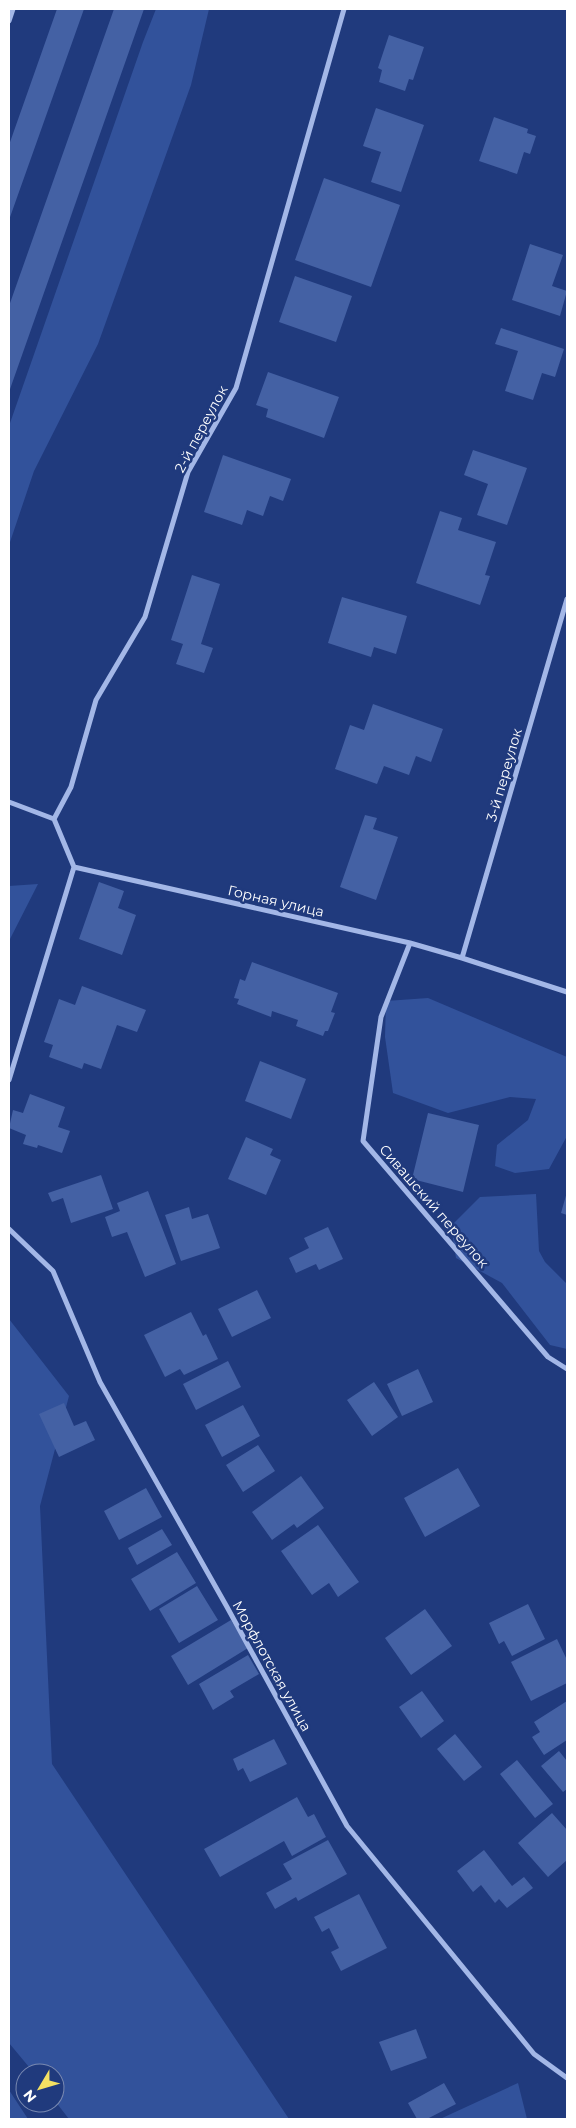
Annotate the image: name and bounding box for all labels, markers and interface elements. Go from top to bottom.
street label: 2-й переулок [171,382,231,476]
street label: 3-й переулок [482,726,526,824]
street label: Горная улица [226,881,326,921]
street label: Сивашский переулок [375,1141,493,1271]
street label: Морфлотская улица [229,1598,315,1734]
north arrow [15,2063,65,2113]
text: N [19,2086,40,2106]

